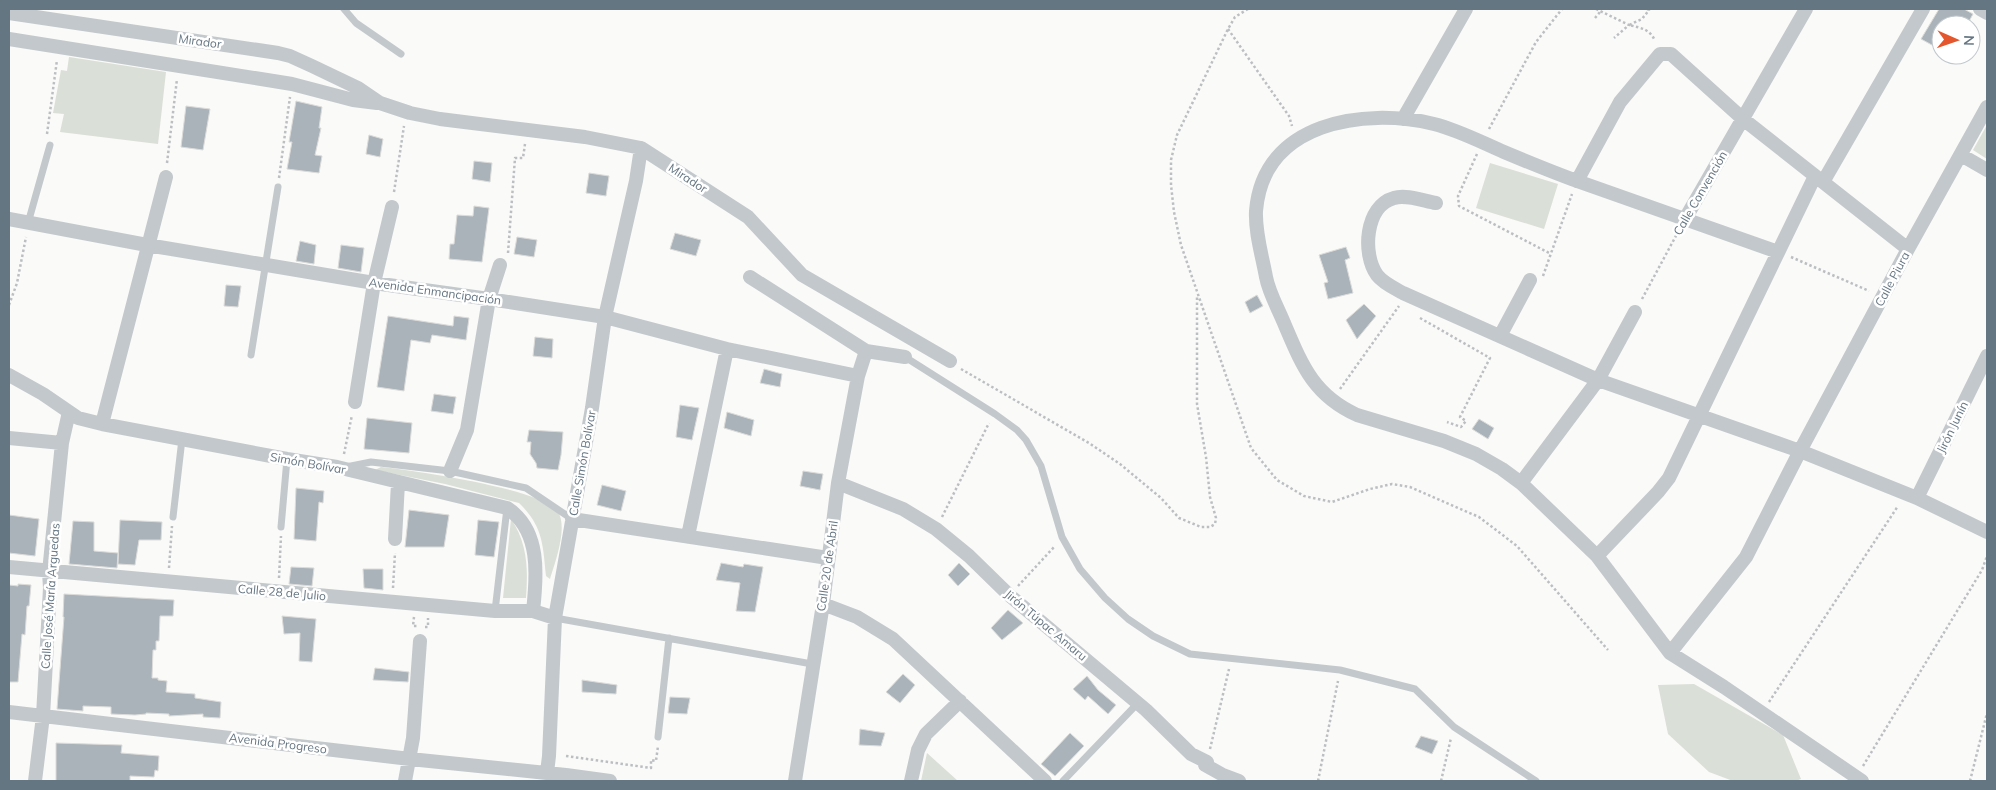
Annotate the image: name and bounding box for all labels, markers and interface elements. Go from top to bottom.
north arrow [1931,15,1981,65]
street label: Mirador [178,31,223,52]
text: N [1960,35,1978,46]
street label: Calle Convención [1670,148,1730,238]
street label: Mirador [666,160,711,196]
street label: Calle Piura [1871,249,1913,309]
street label: Avenida Enmancipación [368,274,502,308]
street label: Jirón Junín [1933,399,1971,455]
street label: Calle Simón Bolívar [565,408,599,517]
street label: Simón Bolívar [269,449,348,477]
street label: Calle 20 de Abril [813,520,841,612]
street label: Calle José María Arguedas [37,523,63,669]
street label: Calle 28 de Julio [237,581,327,603]
street label: Jirón Túpac Amaru [1002,586,1090,664]
street label: Avenida Progreso [228,730,328,756]

